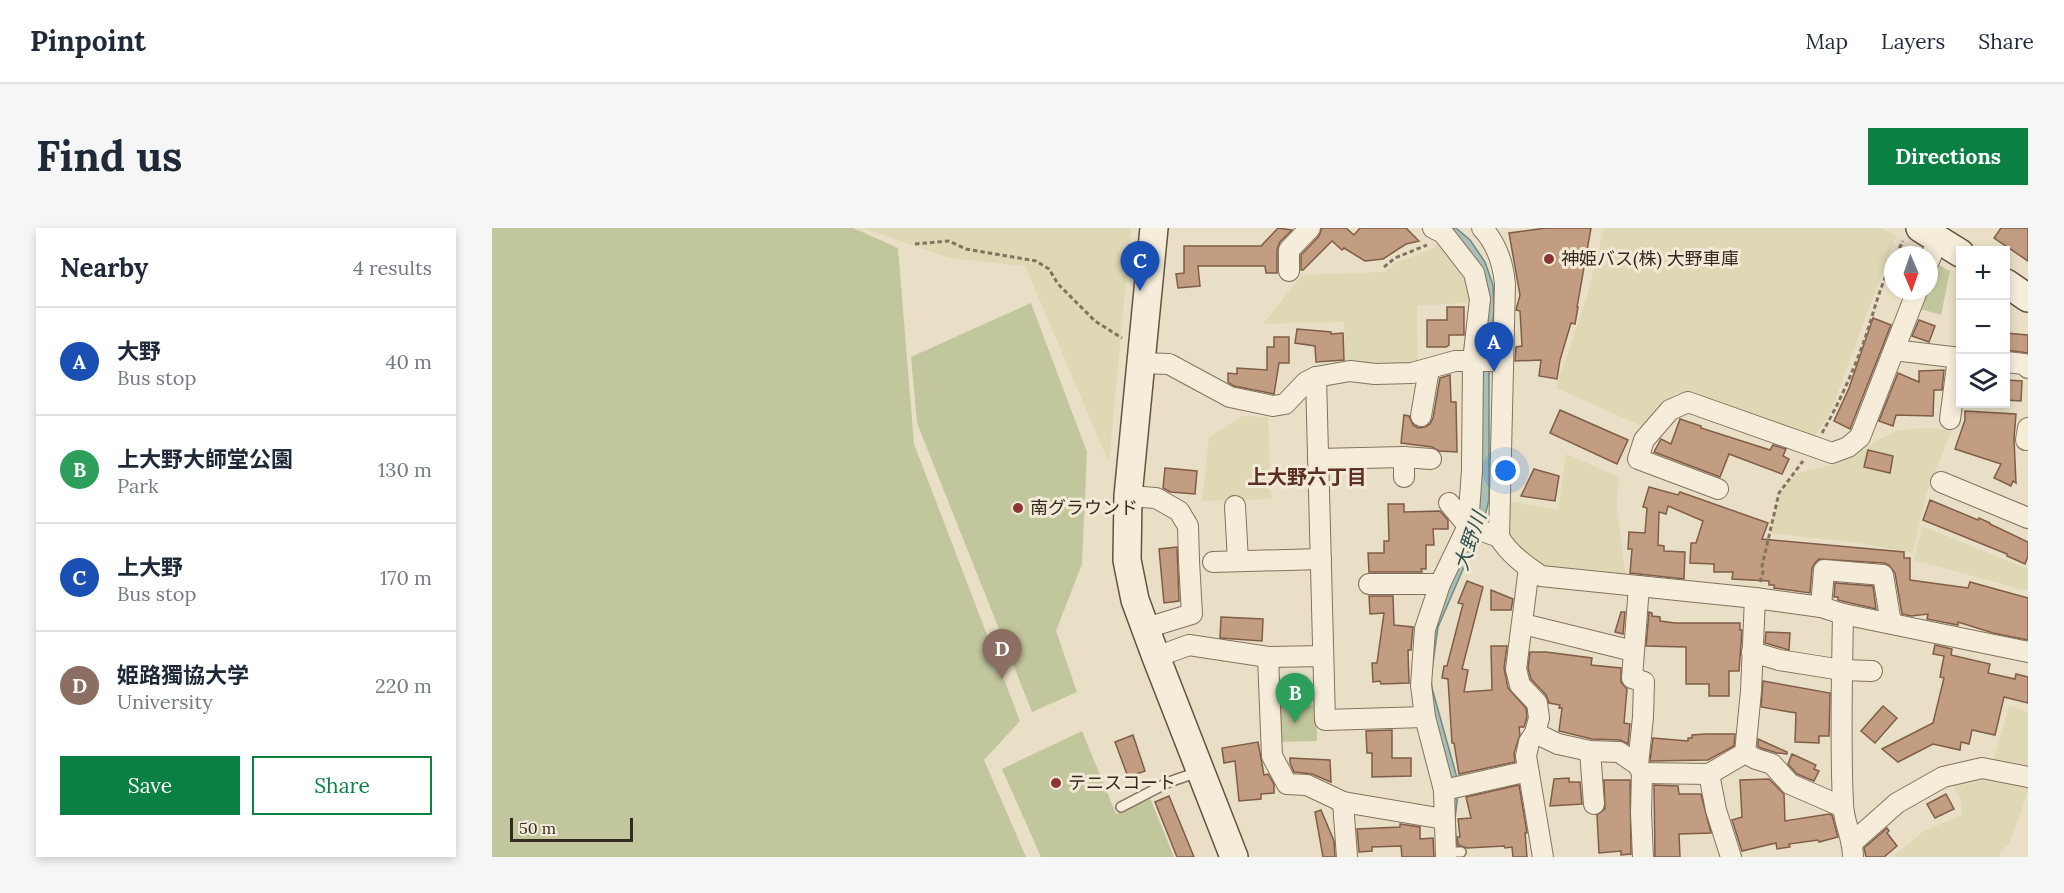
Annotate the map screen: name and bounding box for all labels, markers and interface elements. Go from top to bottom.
text: Pinpoint [30,23,146,59]
text: Map [1805,28,1848,55]
text: Layers [1881,28,1945,55]
text: Share [1978,28,2034,55]
button: Directions [1868,128,2028,185]
text: Find us [36,129,182,183]
pin: C [1120,242,1160,291]
north arrow [1884,246,1938,300]
map controls [1956,246,2010,408]
button: + [1956,246,2010,300]
place label: 神姫バス(株) 大野車庫 [1561,247,1739,270]
text: Nearby [60,251,148,284]
marker: 神姫バス(株) 大野車庫 [1542,252,1556,266]
text: 4 results [353,255,432,280]
button: − [1956,300,2010,354]
pin: A [1474,322,1514,372]
text: 大野 [117,337,161,365]
text: A [73,349,86,374]
text: 40 m [386,349,432,374]
button: layers [1956,354,2010,408]
text: Bus stop [117,365,196,390]
text: 上大野大師堂公園 [117,445,293,473]
your location [1491,456,1520,485]
text: B [73,457,86,482]
text: 130 m [378,457,432,482]
district label: 上大野六丁目 [1247,464,1367,489]
text: Park [117,473,159,498]
place label: 南グラウンド [1030,496,1138,519]
marker: 南グラウンド [1011,501,1025,515]
water label: 大野川 [1448,507,1492,573]
text: 上大野 [117,553,183,581]
text: C [73,565,86,590]
text: 170 m [380,565,432,590]
text: Bus stop [117,581,196,606]
pin: D [982,630,1022,679]
text: 姫路獨協大学 [117,661,249,689]
text: D [72,673,87,698]
text: 220 m [375,673,432,698]
pin: B [1276,674,1314,723]
text: University [117,689,213,714]
button: Save [60,756,240,815]
button: Share [252,756,432,815]
place label: テニスコート [1068,771,1176,794]
marker: テニスコート [1049,776,1063,790]
scale bar [510,815,633,842]
text: 50 m [519,818,556,838]

